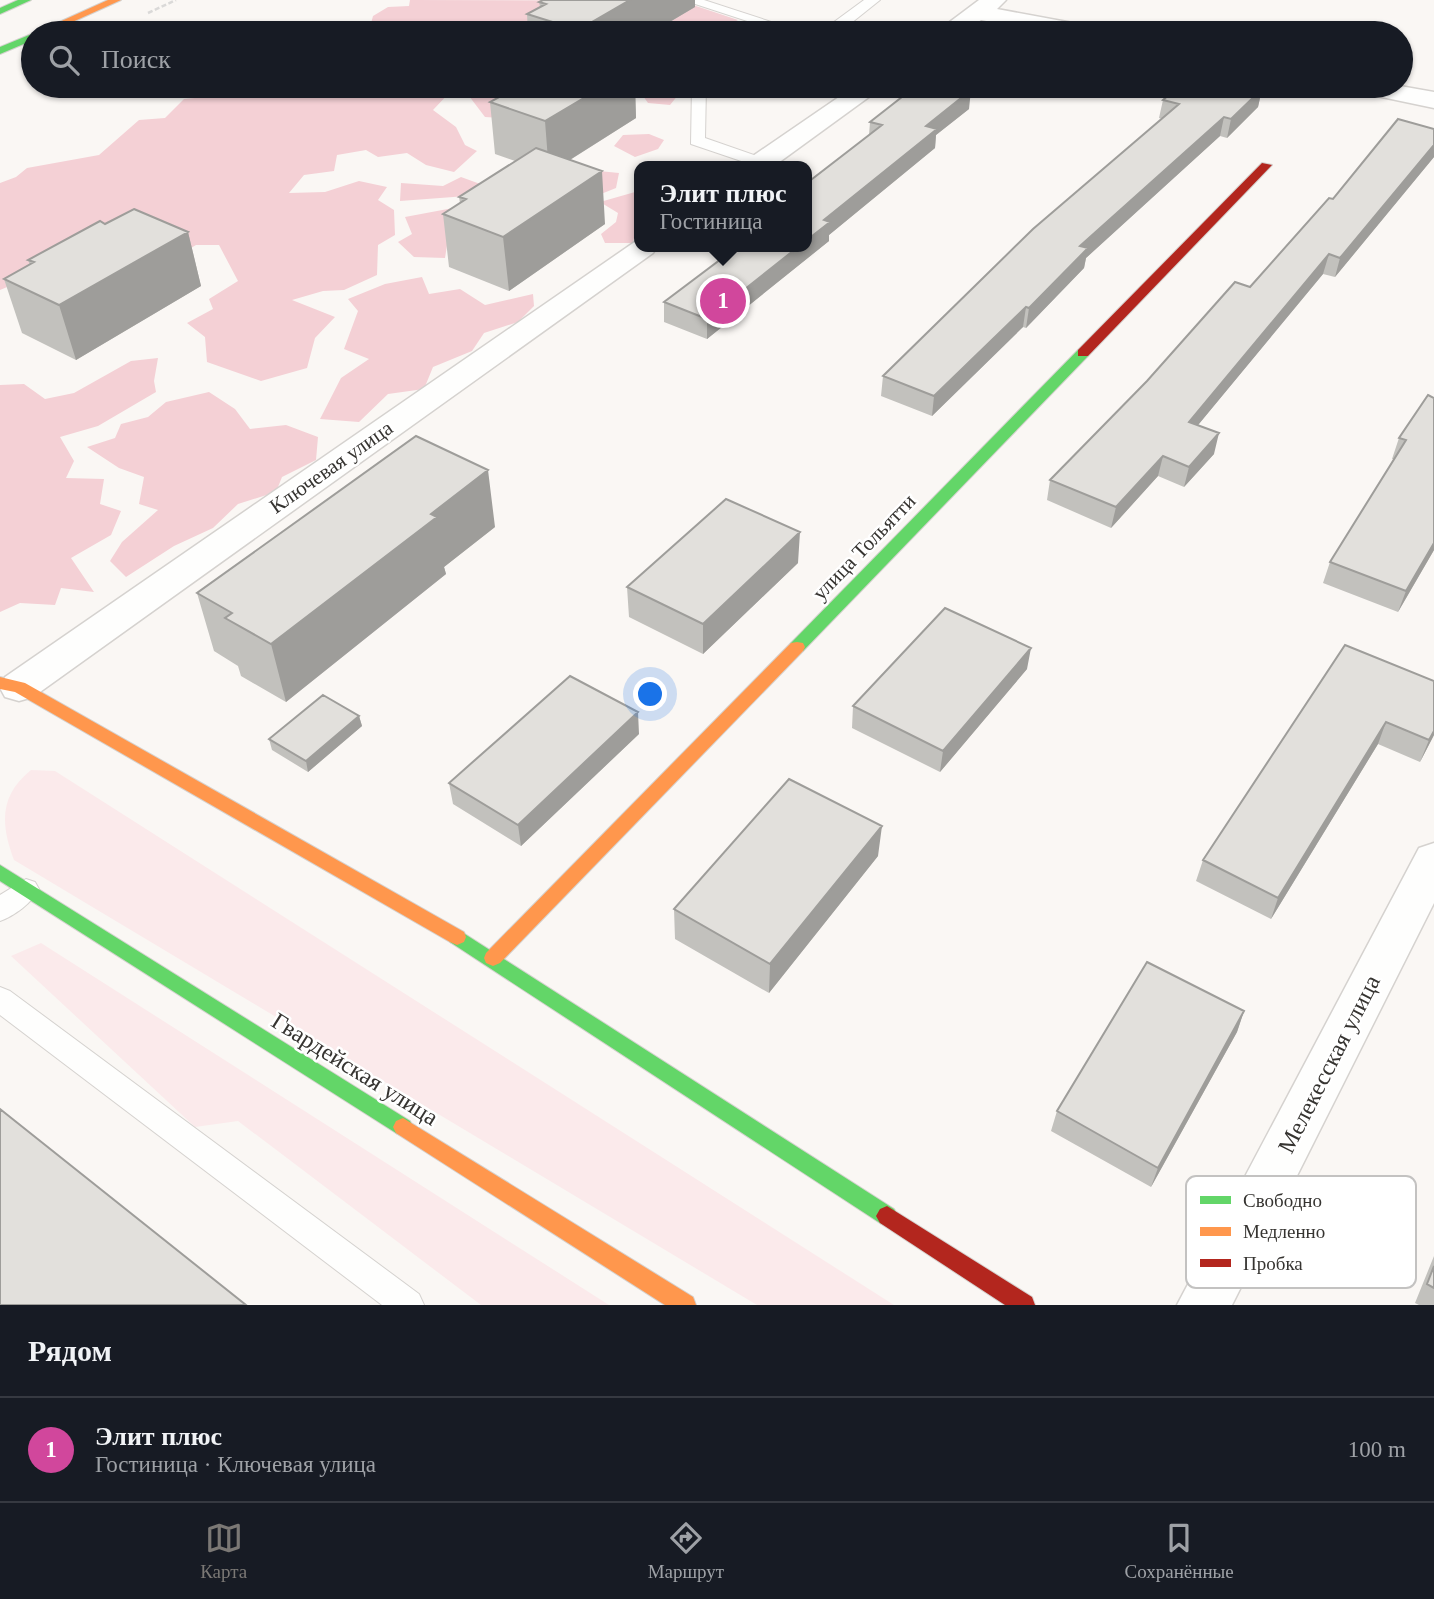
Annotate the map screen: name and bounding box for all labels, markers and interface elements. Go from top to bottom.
search box [21,21,1413,98]
icon: search [45,41,83,79]
text: Поиск [101,45,171,74]
popup [634,161,812,252]
text: Элит плюс [659,179,787,208]
text: Гостиница [659,209,763,234]
pin: 1 [700,275,746,327]
street label: Ключевая улица [265,415,398,518]
street label: улица Тольятти [807,489,921,605]
your location [633,677,667,711]
street label: Мелекесская улица [1273,970,1385,1157]
street label: Гвардейская улица [267,1007,443,1131]
legend [1186,1176,1416,1288]
text: Свободно [1243,1190,1322,1211]
text: Медленно [1243,1221,1325,1242]
text: Пробка [1243,1253,1303,1274]
text: Рядом [28,1334,112,1367]
text: Элит плюс [95,1422,222,1451]
text: 1 [45,1437,57,1462]
text: 100 m [1348,1437,1406,1462]
text: Гостиница · Ключевая улица [95,1452,376,1477]
tab: Карта [200,1519,247,1583]
tab: Маршрут [648,1519,724,1583]
tab: Сохранённые [1125,1519,1234,1583]

